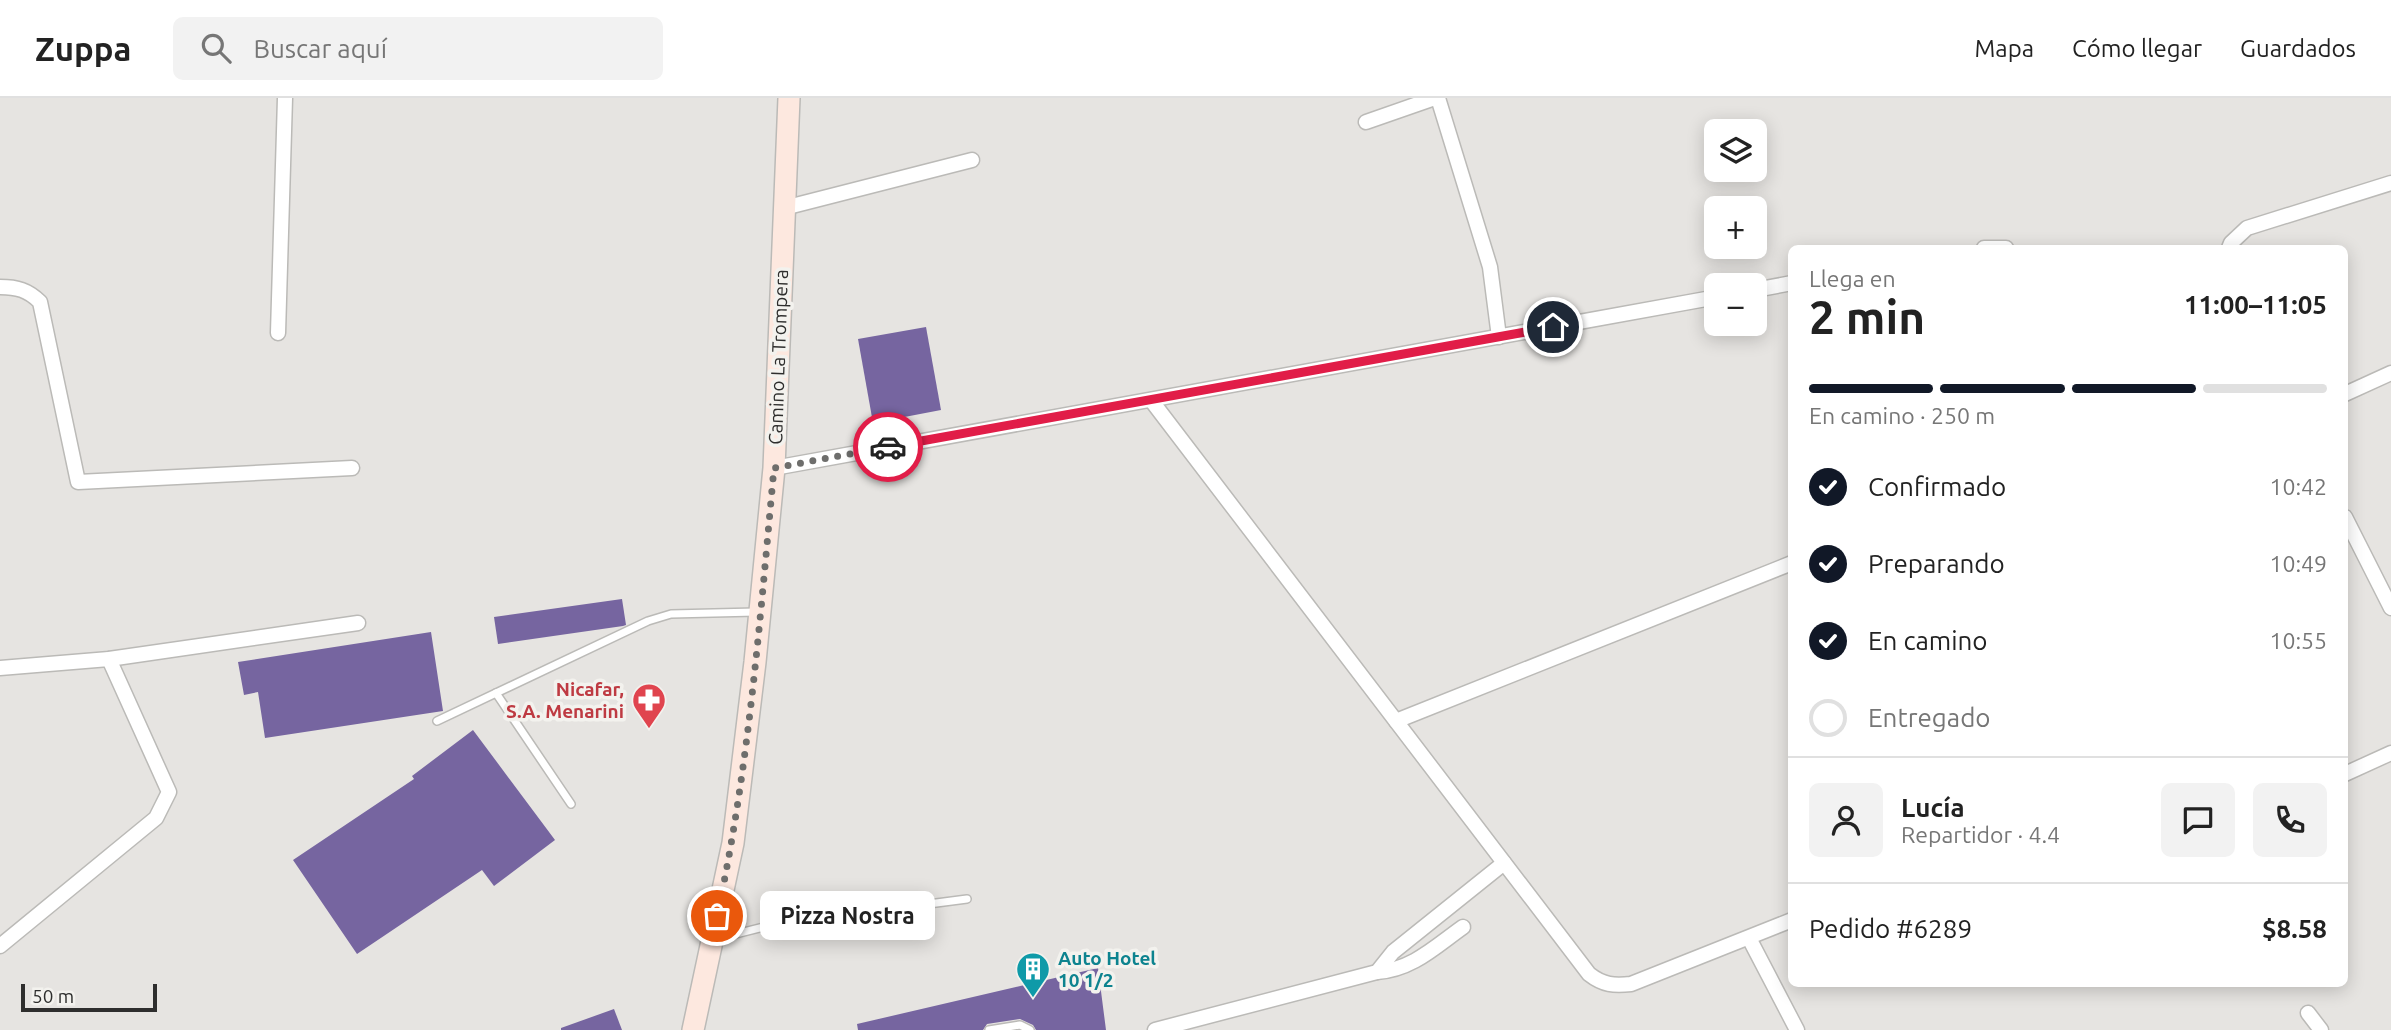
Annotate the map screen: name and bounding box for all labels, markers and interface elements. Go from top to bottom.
search box [173,17,663,80]
icon: search [197,29,235,67]
text: Zuppa [35,30,131,67]
text: Buscar aquí [253,34,387,63]
text: Mapa [1974,35,2034,62]
text: Cómo llegar [2072,35,2202,62]
text: Guardados [2240,35,2356,62]
map controls [1704,119,1767,336]
button: layers [1704,119,1767,182]
button: + [1704,196,1767,259]
text: Llega en [1809,266,1896,291]
street label: Camino La Trompera [764,269,792,445]
button: − [1704,273,1767,336]
text: 11:00–11:05 [2184,290,2327,319]
text: 2 min [1809,291,1925,343]
pin [1523,297,1583,357]
icon: home [1534,308,1572,346]
text: En camino · 250 m [1809,403,1995,428]
courier [853,412,923,482]
icon: car [869,428,907,466]
icon: check [1809,468,1847,506]
text: Confirmado [1868,472,2006,501]
text: 10:42 [2269,474,2327,499]
icon: check [1809,545,1847,583]
text: Preparando [1868,549,2005,578]
text: 10:49 [2269,551,2327,576]
icon: check [1809,622,1847,660]
text: En camino [1868,626,1988,655]
text: 10:55 [2269,628,2327,653]
place label: Nicafar, S.A. Menarini [506,678,624,722]
pharmacy icon: Nicafar, S.A. Menarini [630,681,668,730]
text: Entregado [1868,703,1991,732]
button: person [1809,783,1883,857]
button: chat [2161,783,2235,857]
button: phone [2253,783,2327,857]
text: Lucía [1901,793,1965,822]
text: Repartidor · 4.4 [1901,822,2060,847]
pin [687,886,747,946]
callout: Pizza Nostra [759,892,934,940]
icon: bag [698,897,736,935]
text: Pizza Nostra [780,903,915,928]
text: Pedido #6289 [1809,914,1972,943]
text: $8.58 [2262,914,2327,943]
place label: Auto Hotel 10 1/2 [1058,947,1156,991]
building icon: Auto Hotel 10 1/2 [1014,950,1052,999]
scale bar [21,981,158,1013]
text: 50 m [32,985,74,1007]

